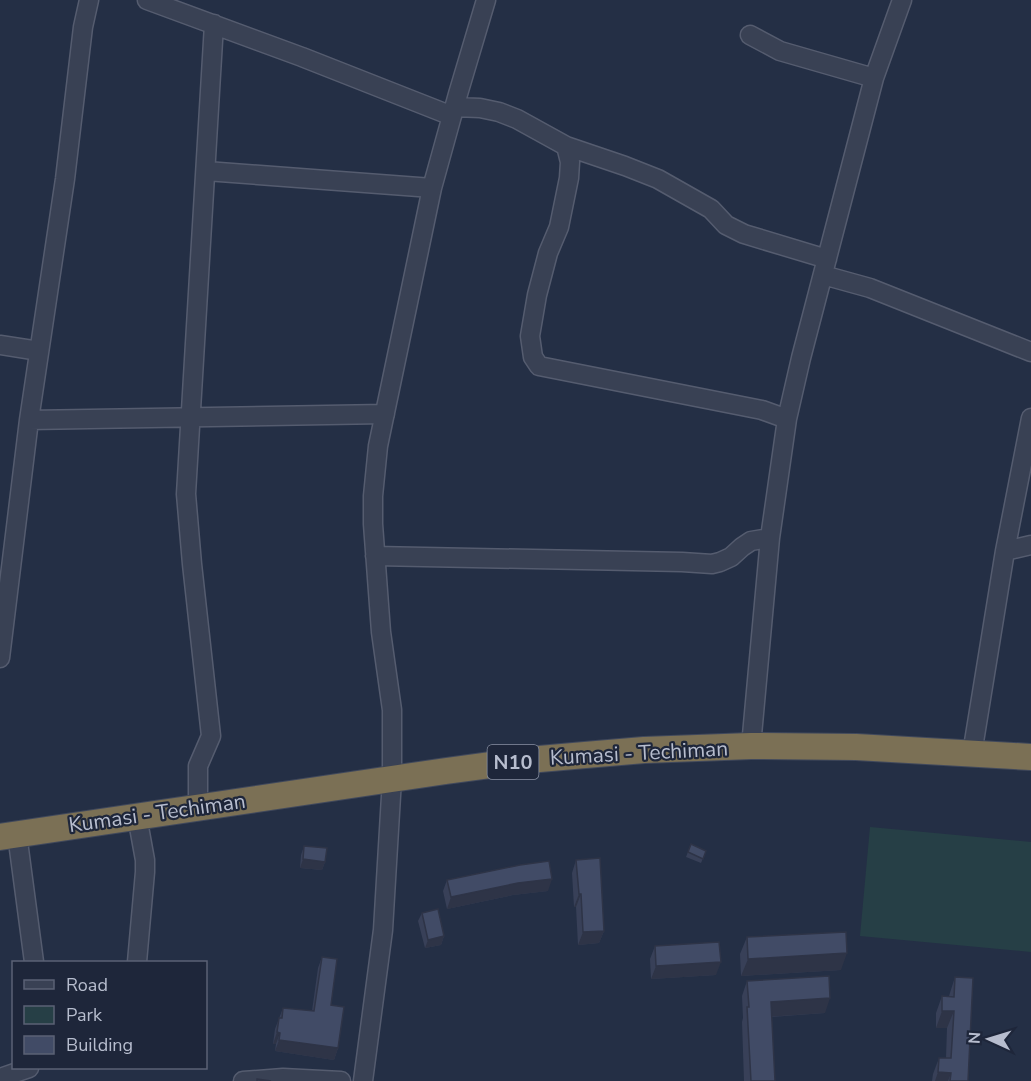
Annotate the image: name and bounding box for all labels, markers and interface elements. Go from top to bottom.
street label: Kumasi - Techiman [549,734,729,772]
road number: N10 [488,745,538,779]
street label: Kumasi - Techiman [67,787,247,839]
legend [12,961,207,1069]
text: Road [66,973,108,997]
text: Park [66,1003,103,1027]
north arrow [959,1009,1019,1069]
text: N [964,1031,986,1045]
text: Building [66,1033,133,1057]

